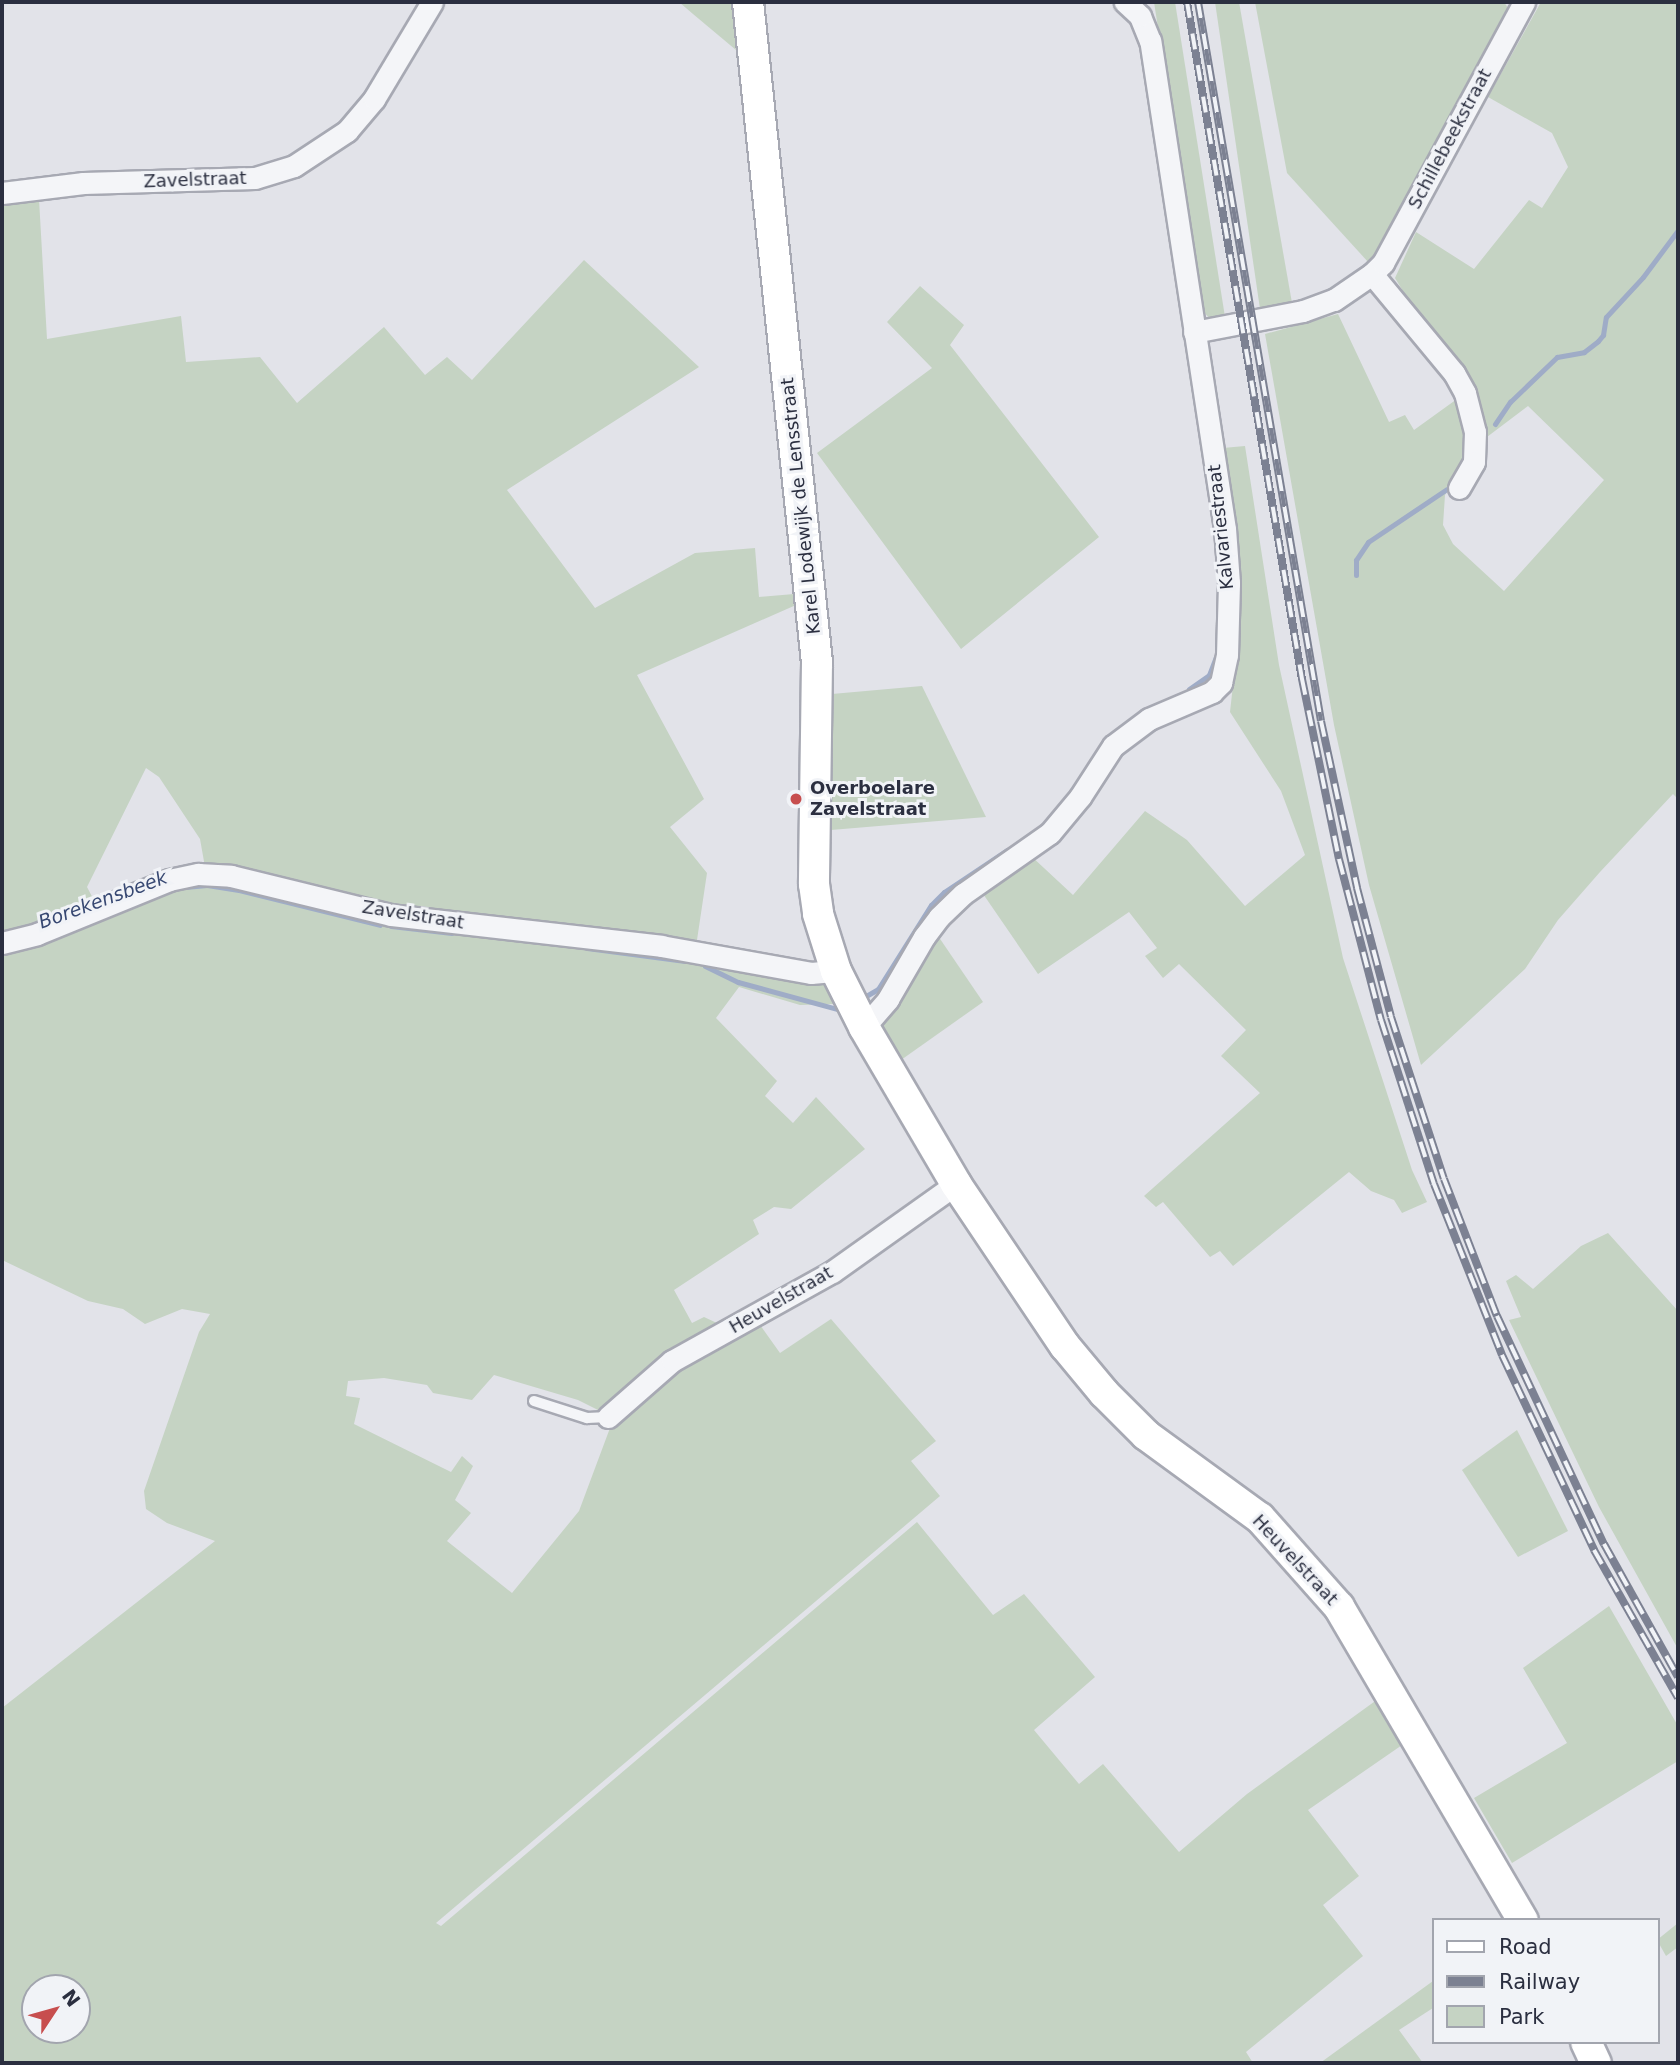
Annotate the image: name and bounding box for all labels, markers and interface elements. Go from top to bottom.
street label: Schillebeekstraat [1404,65,1496,213]
street label: Zavelstraat [143,167,247,193]
street label: Karel Lodewijk de Lensstraat [777,376,825,636]
street label: Kalvariestraat [1204,463,1238,591]
place label: Overboelare Zavelstraat [810,778,935,820]
marker: Overboelare Zavelstraat [788,791,804,807]
water label: Borekensbeek [36,866,170,934]
street label: Zavelstraat [360,896,466,934]
street label: Heuvelstraat [726,1262,836,1338]
street label: Heuvelstraat [1248,1510,1342,1610]
legend [1432,1918,1659,2044]
text: Road [1499,1935,1552,1959]
text: Railway [1499,1970,1580,1994]
north arrow [21,1974,91,2044]
text: N [58,1985,85,2011]
text: Park [1499,2005,1544,2029]

